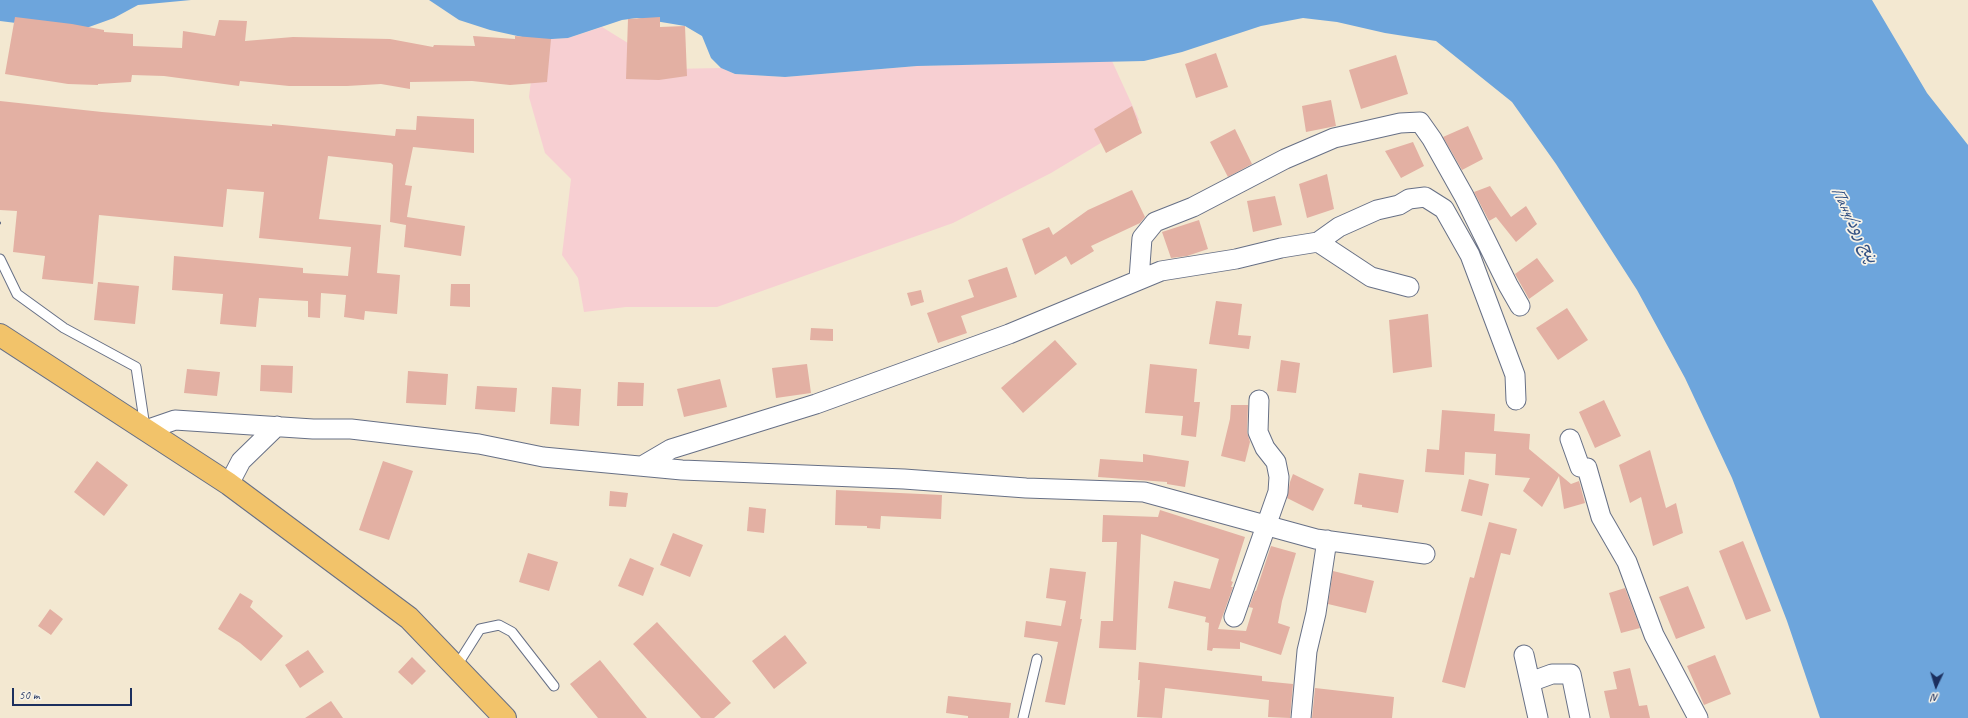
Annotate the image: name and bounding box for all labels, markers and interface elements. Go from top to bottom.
water label: Панҷ/پنج رود [1826,183,1882,267]
north arrow [1916,666,1956,706]
scale bar [14,680,134,706]
text: 50 m [19,687,39,703]
text: N [1931,691,1939,705]

